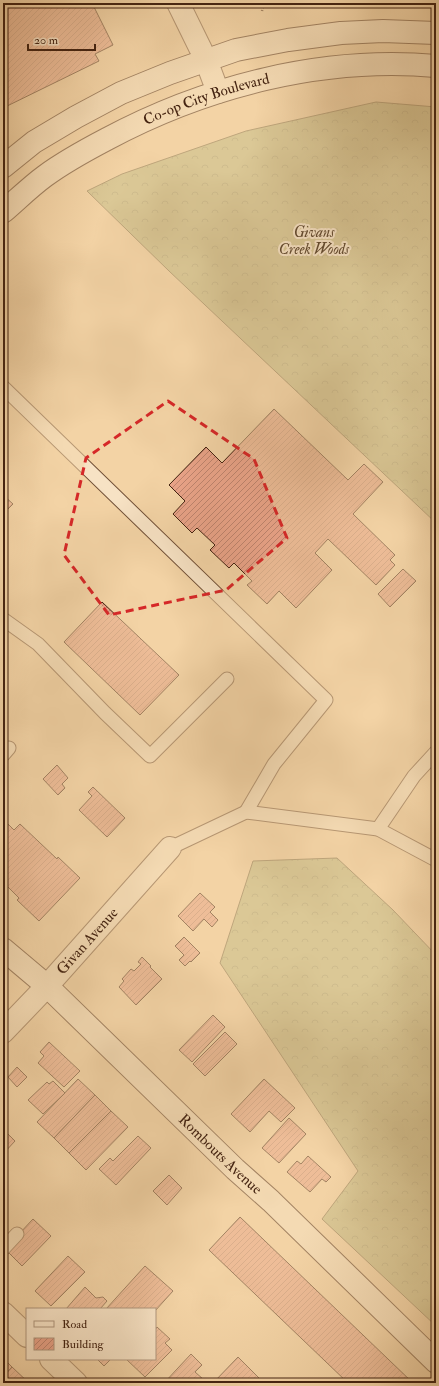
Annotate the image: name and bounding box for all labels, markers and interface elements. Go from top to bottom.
scale bar [28,26,95,52]
text: 20 m [34,33,59,48]
street label: Co-op City Boulevard [140,69,272,130]
park label: Givans Creek Woods [279,223,350,259]
street label: Givan Avenue [53,904,122,979]
street label: Rombouts Avenue [174,1110,266,1199]
legend [26,1308,156,1360]
text: Road [62,1317,87,1332]
text: Building [62,1337,105,1352]

